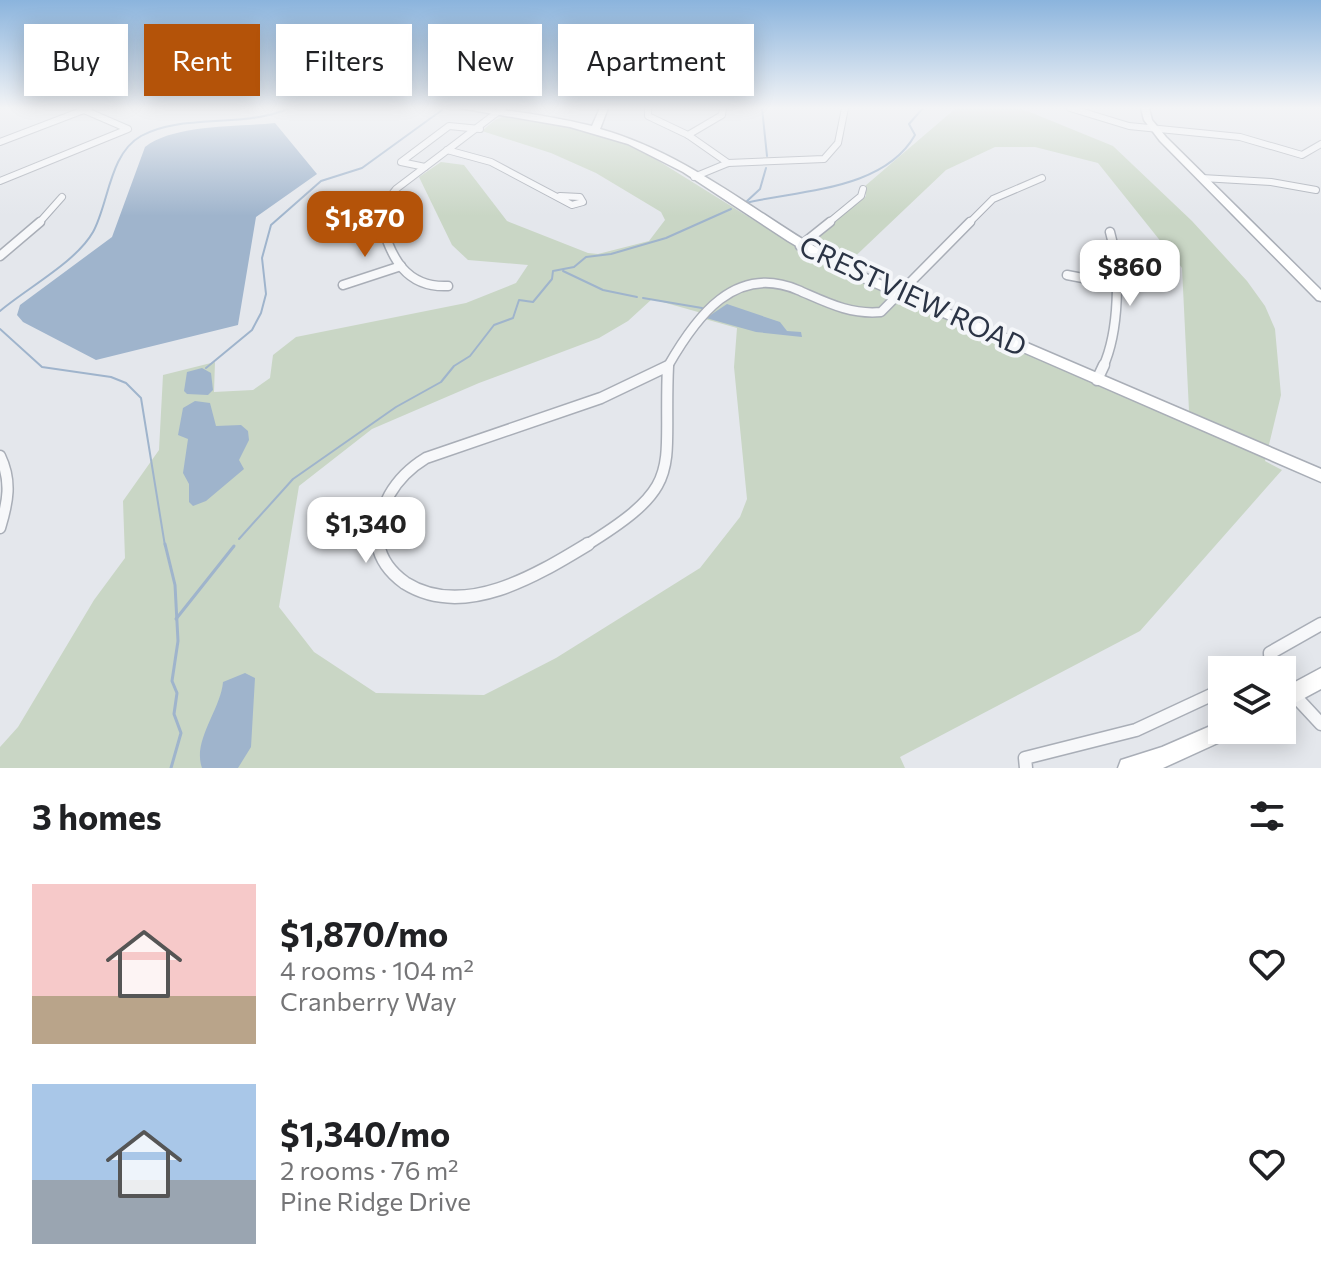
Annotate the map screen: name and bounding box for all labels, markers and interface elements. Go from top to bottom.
chip: Buy [24,24,128,96]
chip: Rent [144,24,260,96]
chip: Filters [276,24,412,96]
chip: New [428,24,542,96]
chip: Apartment [558,24,754,96]
pin: $1,870 [300,191,430,259]
text: $1,870 [325,201,405,232]
street label: CRESTVIEW ROAD [795,228,1032,363]
pin: $860 [1083,240,1177,308]
text: $860 [1098,250,1162,281]
pin: $1,340 [301,497,431,565]
text: $1,340 [325,507,407,538]
map controls [1208,656,1296,744]
button: layers [1208,656,1296,744]
icon: filters [1245,794,1289,838]
text: 3 homes [32,795,162,837]
text: $1,870/mo [280,912,448,954]
icon: home [96,916,192,1012]
icon: heart [1245,942,1289,986]
text: 4 rooms · 104 m² [280,954,474,985]
text: Cranberry Way [280,985,457,1016]
text: $1,340/mo [280,1112,450,1154]
icon: home [96,1116,192,1212]
icon: heart [1245,1142,1289,1186]
text: 2 rooms · 76 m² [280,1154,459,1185]
text: Pine Ridge Drive [280,1185,471,1216]

